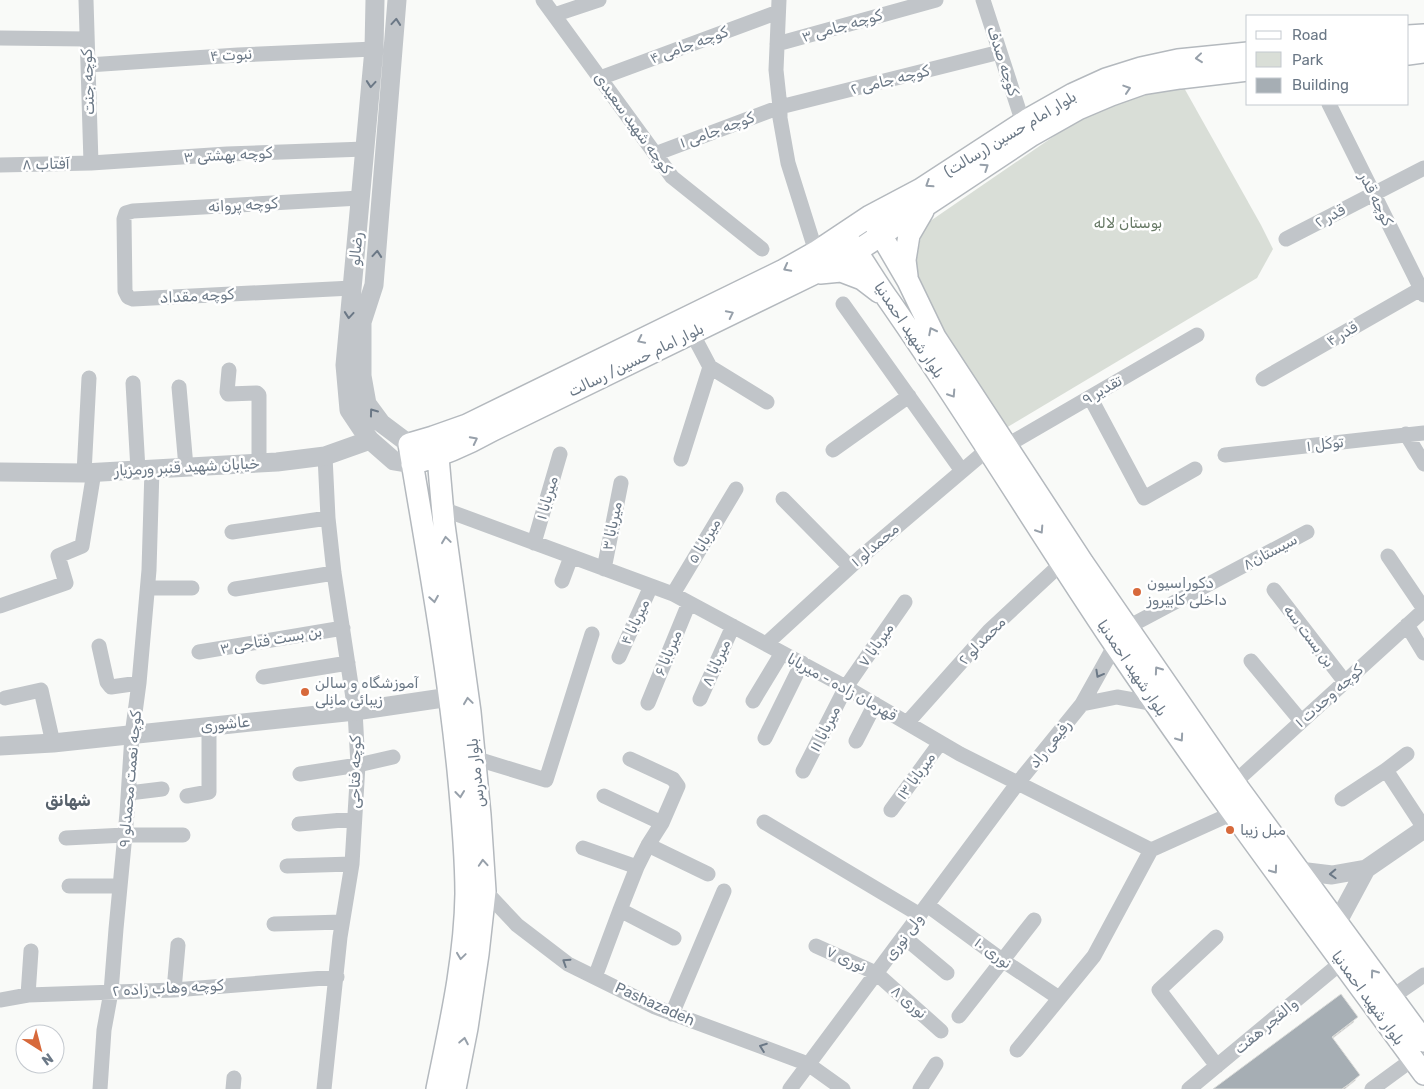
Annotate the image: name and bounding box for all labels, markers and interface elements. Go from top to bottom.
street label: کوچه جامی ۳ [800,6,885,46]
legend [1246,15,1409,105]
one-way arrow [390,18,401,26]
street label: کوچه جامی ۴ [647,22,731,67]
street label: کوچه صدف [983,24,1023,98]
text: Road [1292,26,1328,44]
street label: نبوت ۴ [209,45,253,65]
street label: کوچه جنت [78,48,98,115]
text: Park [1292,51,1323,69]
one-way arrow [1195,52,1203,63]
street label: کوچه جامی ۲ [849,61,932,98]
street label: کوچه شهید سعیدی [590,69,676,177]
text: Building [1292,76,1349,94]
one-way arrow [366,80,377,88]
one-way arrow [1123,85,1131,95]
street label: بلوار امام حسین (رسالت) [940,87,1080,182]
street label: کوچه جامی ۱ [677,108,757,152]
street label: کوچه بهشتی ۳ [183,144,273,166]
street label: آفتاب ۸ [22,155,71,173]
one-way arrow [979,164,989,173]
street label: کوچه قدر [1355,168,1397,229]
one-way arrow [925,178,934,187]
street label: کوچه پروانه [208,194,279,217]
street label: قدر ۲ [1312,201,1348,231]
park label: بوستان لاله [1094,214,1162,232]
street label: رضالو [346,231,366,267]
one-way arrow [371,249,382,257]
one-way arrow [783,262,792,272]
street label: بلوار شهید احمدنیا [870,278,948,382]
street label: کوچه مقداد [159,285,235,307]
one-way arrow [725,310,734,321]
one-way arrow [344,311,355,319]
street label: قدر ۴ [1323,318,1361,350]
street label: بلوار امام حسین/ رسالت [565,319,707,402]
one-way arrow [928,327,938,336]
one-way arrow [637,334,646,344]
street label: ۹ تقدیر [1079,371,1125,409]
one-way arrow [946,388,955,398]
one-way arrow [370,408,379,418]
street label: توکل ۱ [1305,433,1345,455]
one-way arrow [469,436,478,446]
street label: خیابان شهید قنبر ورمزیار [113,454,260,481]
street label: میربابا ۱ [532,474,562,522]
street label: میربابا ۳ [598,500,626,552]
street label: میربابا ۵ [684,515,724,567]
street label: محمدلو ۱ [847,519,903,571]
one-way arrow [1034,525,1044,534]
street label: سیستان۸ [1240,530,1300,574]
one-way arrow [441,536,452,544]
place label: دکوراسیون داخلی کابیروز [1146,574,1227,610]
marker: دکوراسیون داخلی کابیروز [1131,586,1143,598]
one-way arrow [429,594,439,603]
street label: میربابا ۴ [617,596,653,648]
street label: بن بست سه [1280,601,1338,671]
street label: محمدلو ۲ [955,613,1009,669]
street label: بلوار شهید احمدنیا [1093,616,1171,720]
street label: میربابا ۷ [854,620,898,670]
street label: بن بست فتاحی ۳ [219,622,323,658]
street label: میربابا ۶ [650,627,686,679]
street label: میربابا ۸ [698,637,734,689]
street label: قهرمان زاده - میربابا [784,649,900,725]
street label: کوچه وحدت ۱ [1291,661,1368,732]
one-way arrow [1155,667,1164,676]
one-way arrow [1095,669,1105,678]
place label: آموزشگاه و سالن زیبائی مانِلی [315,674,419,709]
marker: آموزشگاه و سالن زیبائی مانِلی [299,686,311,698]
one-way arrow [463,697,474,705]
street label: میربابا ۱۱ [806,703,844,755]
street label: کوچه نعمت محمدلو ۹ [115,709,145,848]
street label: عاشوری [199,712,251,736]
street label: رفیعی راد [1025,716,1075,772]
one-way arrow [1174,732,1183,742]
street label: کوچه فتاحی [345,735,365,809]
street label: بلوار مدرس [463,737,489,809]
street label: میربابا ۱۳ [893,749,939,803]
district label: شهانق [45,791,91,810]
one-way arrow [454,791,465,799]
place label: مبل زیبا [1240,821,1286,839]
marker: مبل زیبا [1224,824,1236,836]
one-way arrow [478,858,489,866]
one-way arrow [1268,864,1277,874]
one-way arrow [1328,868,1336,879]
street label: ولی نوری [881,910,928,965]
street label: نوری ۱۰ [971,933,1015,973]
street label: نوری ۷ [823,942,869,976]
street label: بلوار شهید احمدنیا [1328,947,1408,1049]
one-way arrow [456,953,467,961]
one-way arrow [562,959,572,968]
one-way arrow [1372,970,1380,979]
street label: کوچه وهاب زاده ۲ [112,976,225,1001]
street label: Pashazadeh [612,978,698,1030]
street label: نوری ۸ [887,981,931,1023]
street label: والفجر هفت [1231,994,1302,1059]
north arrow [15,1024,65,1074]
one-way arrow [459,1037,469,1046]
one-way arrow [759,1043,768,1053]
text: N [38,1049,56,1069]

